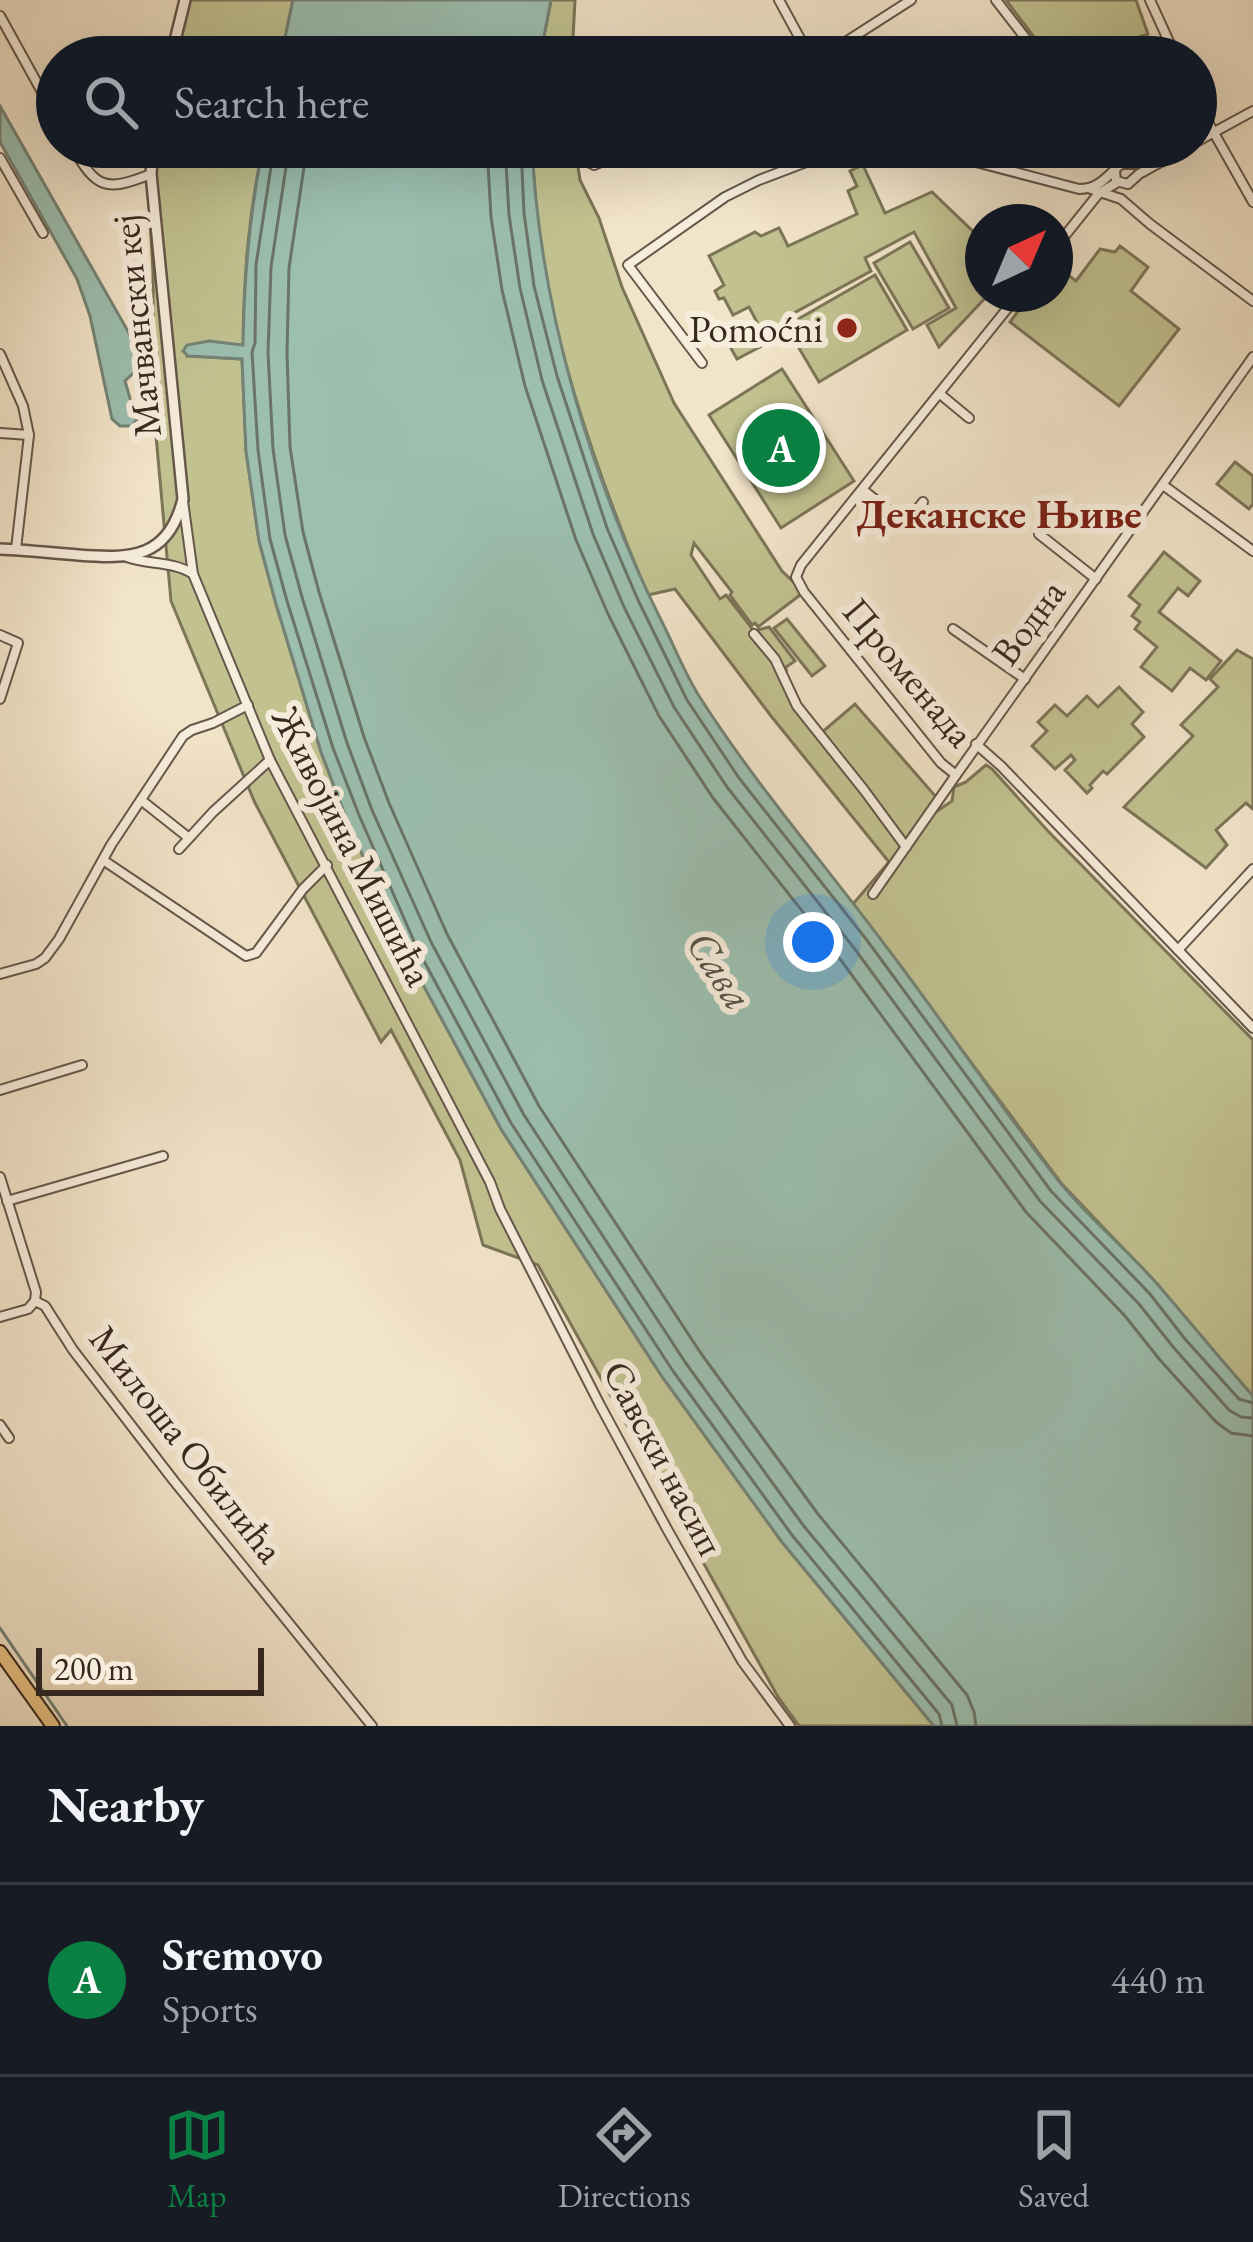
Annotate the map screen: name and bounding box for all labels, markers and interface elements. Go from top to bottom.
search box [36,36,1217,168]
icon: search [78,69,144,135]
text: Search here [174,73,369,131]
north arrow [965,204,1073,312]
street label: Мачвански кеј [99,212,173,440]
place label: Pomoćni [689,303,823,354]
marker: Pomoćni [834,315,860,341]
pin: A [742,403,820,493]
district label: Деканске Њиве [856,486,1142,541]
street label: Водна [979,568,1077,675]
street label: Променада [832,587,987,758]
street label: Живојина Мишића [260,697,446,995]
your location [783,912,843,972]
water label: Сава [674,920,766,1020]
street label: Милоша Обилића [78,1315,296,1574]
street label: Савски насип [591,1352,737,1564]
scale bar [36,1642,264,1695]
text: 200 m [54,1647,134,1690]
text: Nearby [48,1771,204,1837]
text: Sremovo [162,1925,323,1983]
text: A [73,1954,101,2005]
text: 440 m [1111,1954,1205,2005]
text: Sports [162,1983,258,2034]
tab: Map [164,2102,230,2217]
tab: Directions [558,2102,691,2217]
tab: Saved [1018,2102,1089,2217]

